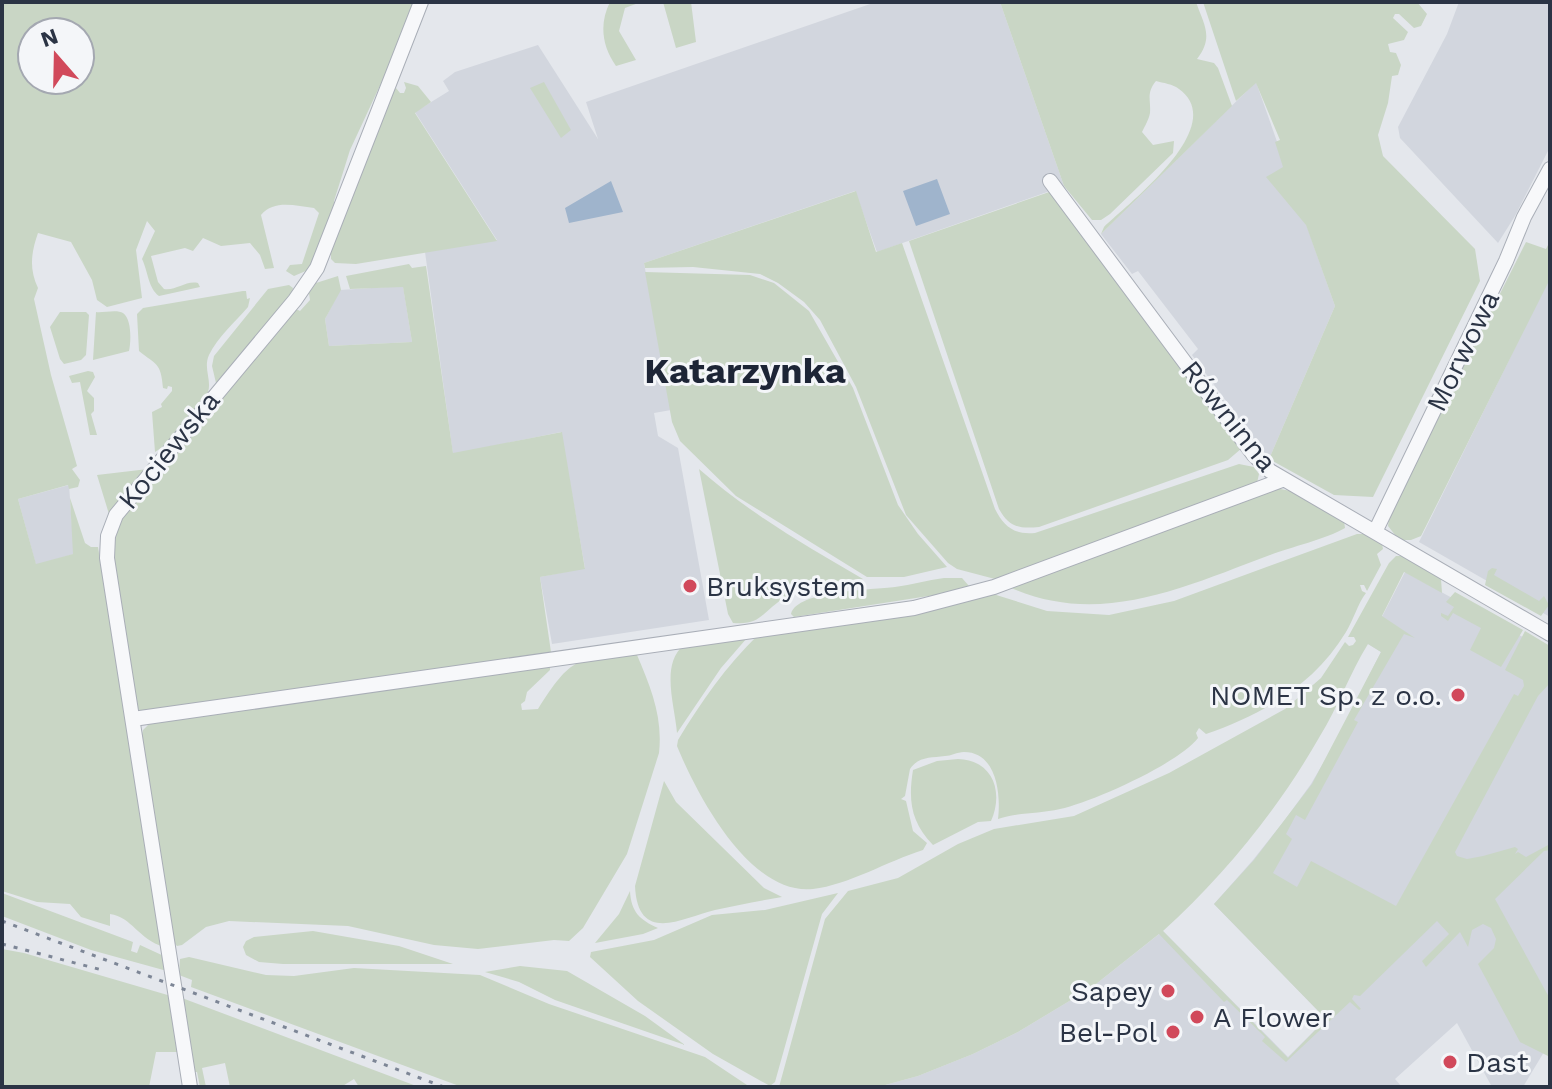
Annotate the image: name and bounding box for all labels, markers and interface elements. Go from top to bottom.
north arrow [16,16,96,96]
text: N [37,23,61,52]
street label: Morwowa [1420,285,1506,417]
district label: Katarzynka [644,350,846,392]
street label: Równinna [1174,354,1284,478]
street label: Kociewska [111,384,227,516]
place label: Bruksystem [706,570,866,603]
marker: Bruksystem [681,577,699,595]
place label: NOMET Sp. z o.o. [1210,679,1442,712]
marker: NOMET Sp. z o.o. [1449,686,1467,704]
place label: Sapey [1071,975,1153,1008]
marker: Sapey [1159,982,1177,1000]
place label: A Flower [1213,1001,1332,1034]
marker: A Flower [1188,1008,1206,1026]
place label: Bel-Pol [1059,1016,1157,1049]
marker: Bel-Pol [1164,1023,1182,1041]
place label: Dast [1466,1046,1529,1079]
marker: Dast [1441,1053,1459,1071]

